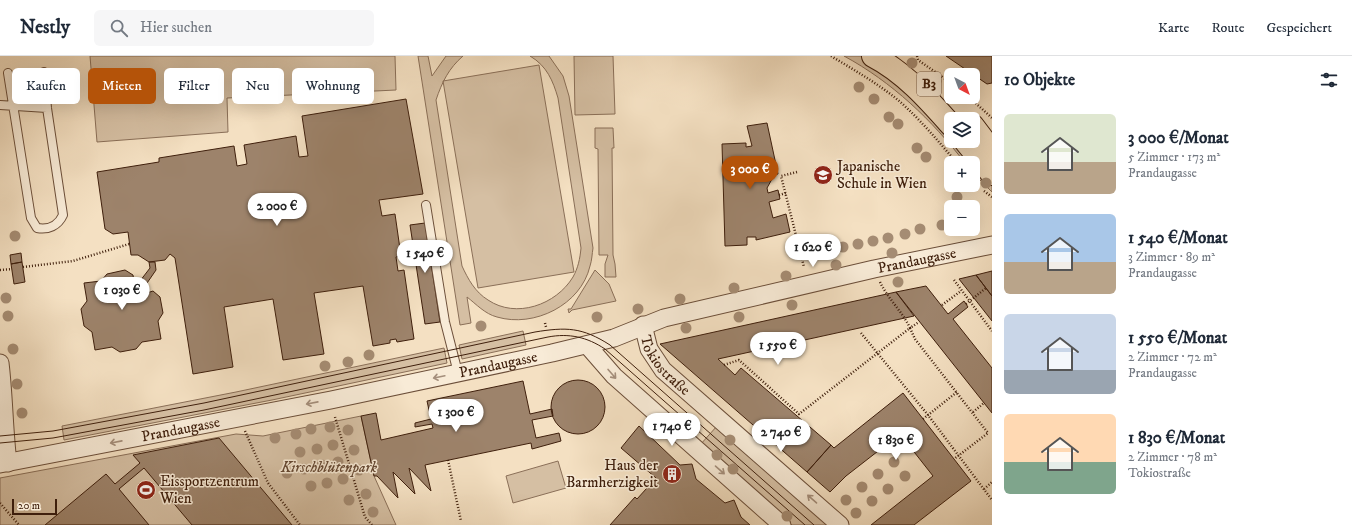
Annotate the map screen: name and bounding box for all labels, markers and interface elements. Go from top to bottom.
search box [94,10,374,46]
text: Nestly [20,16,70,39]
icon: search [108,17,130,39]
text: Hier suchen [140,18,212,37]
text: Karte [1158,19,1189,37]
text: Route [1211,19,1244,37]
text: Gespeichert [1266,19,1332,37]
chip: Kaufen [12,68,80,104]
chip: Mieten [88,68,156,104]
chip: Filter [164,68,224,104]
chip: Neu [232,68,284,104]
chip: Wohnung [292,68,374,104]
north arrow [944,68,980,104]
map controls [944,68,980,236]
text: 10 Objekte [1004,69,1075,91]
icon: filters [1318,69,1340,91]
road number: B3 [917,72,941,96]
button: layers [944,112,980,148]
text: 3 000 €/Monat [1128,127,1229,149]
icon: home [1036,130,1084,178]
text: 5 Zimmer · 173 m² [1128,149,1220,165]
pin: 3 000 € [713,156,787,190]
button: + [944,156,980,192]
place label: Japanische Schule in Wien [835,157,927,193]
text: 3 000 € [730,161,770,177]
school or university icon: Japanische Schule in Wien [812,164,834,186]
text: Prandaugasse [1128,165,1197,181]
pin: 2 000 € [240,193,314,227]
text: 2 000 € [257,198,297,214]
button: − [944,200,980,236]
text: 1 540 €/Monat [1128,227,1228,249]
icon: home [1036,230,1084,278]
pin: 1 620 € [776,234,850,268]
text: 1 620 € [794,239,832,255]
pin: 1 540 € [388,240,462,274]
street label: Prandaugasse [876,243,958,278]
text: 1 540 € [406,245,444,261]
text: 3 Zimmer · 89 m² [1128,249,1215,265]
text: Prandaugasse [1128,265,1197,281]
pin: 1 030 € [85,277,159,311]
text: 1 030 € [104,282,140,298]
text: 1 550 €/Monat [1128,327,1227,349]
icon: home [1036,330,1084,378]
pin: 1 550 € [741,332,815,366]
street label: Tokiostraße [636,333,694,399]
text: 1 550 € [759,337,797,353]
street label: Prandaugasse [457,347,539,382]
text: 2 Zimmer · 72 m² [1128,349,1217,365]
text: Prandaugasse [1128,365,1197,381]
one-way arrow [608,369,617,379]
one-way arrow [433,373,446,381]
pin: 1 300 € [419,399,493,433]
one-way arrow [306,400,319,408]
text: 1 300 € [438,404,474,420]
street label: Prandaugasse [140,412,222,446]
pin: 1 740 € [635,413,709,447]
text: 1 740 € [652,418,692,434]
pin: 2 740 € [744,419,818,453]
text: 2 740 € [761,424,801,440]
pin: 1 830 € [859,427,933,461]
text: 1 830 €/Monat [1128,427,1225,449]
icon: home [1036,430,1084,478]
text: 1 830 € [878,432,914,448]
one-way arrow [110,438,123,446]
text: 2 Zimmer · 78 m² [1128,449,1217,465]
place label: Haus der Barmherzigkeit [566,456,658,492]
park label: Kirschblütenpark [280,458,378,477]
building icon: Haus der Barmherzigkeit [661,463,683,485]
one-way arrow [714,465,724,474]
text: Tokiostraße [1128,465,1191,481]
place label: Eissportzentrum Wien [159,472,259,508]
sports icon: Eissportzentrum Wien [135,479,157,501]
one-way arrow [807,494,817,503]
scale bar [12,497,57,516]
text: 20 m [18,499,40,513]

